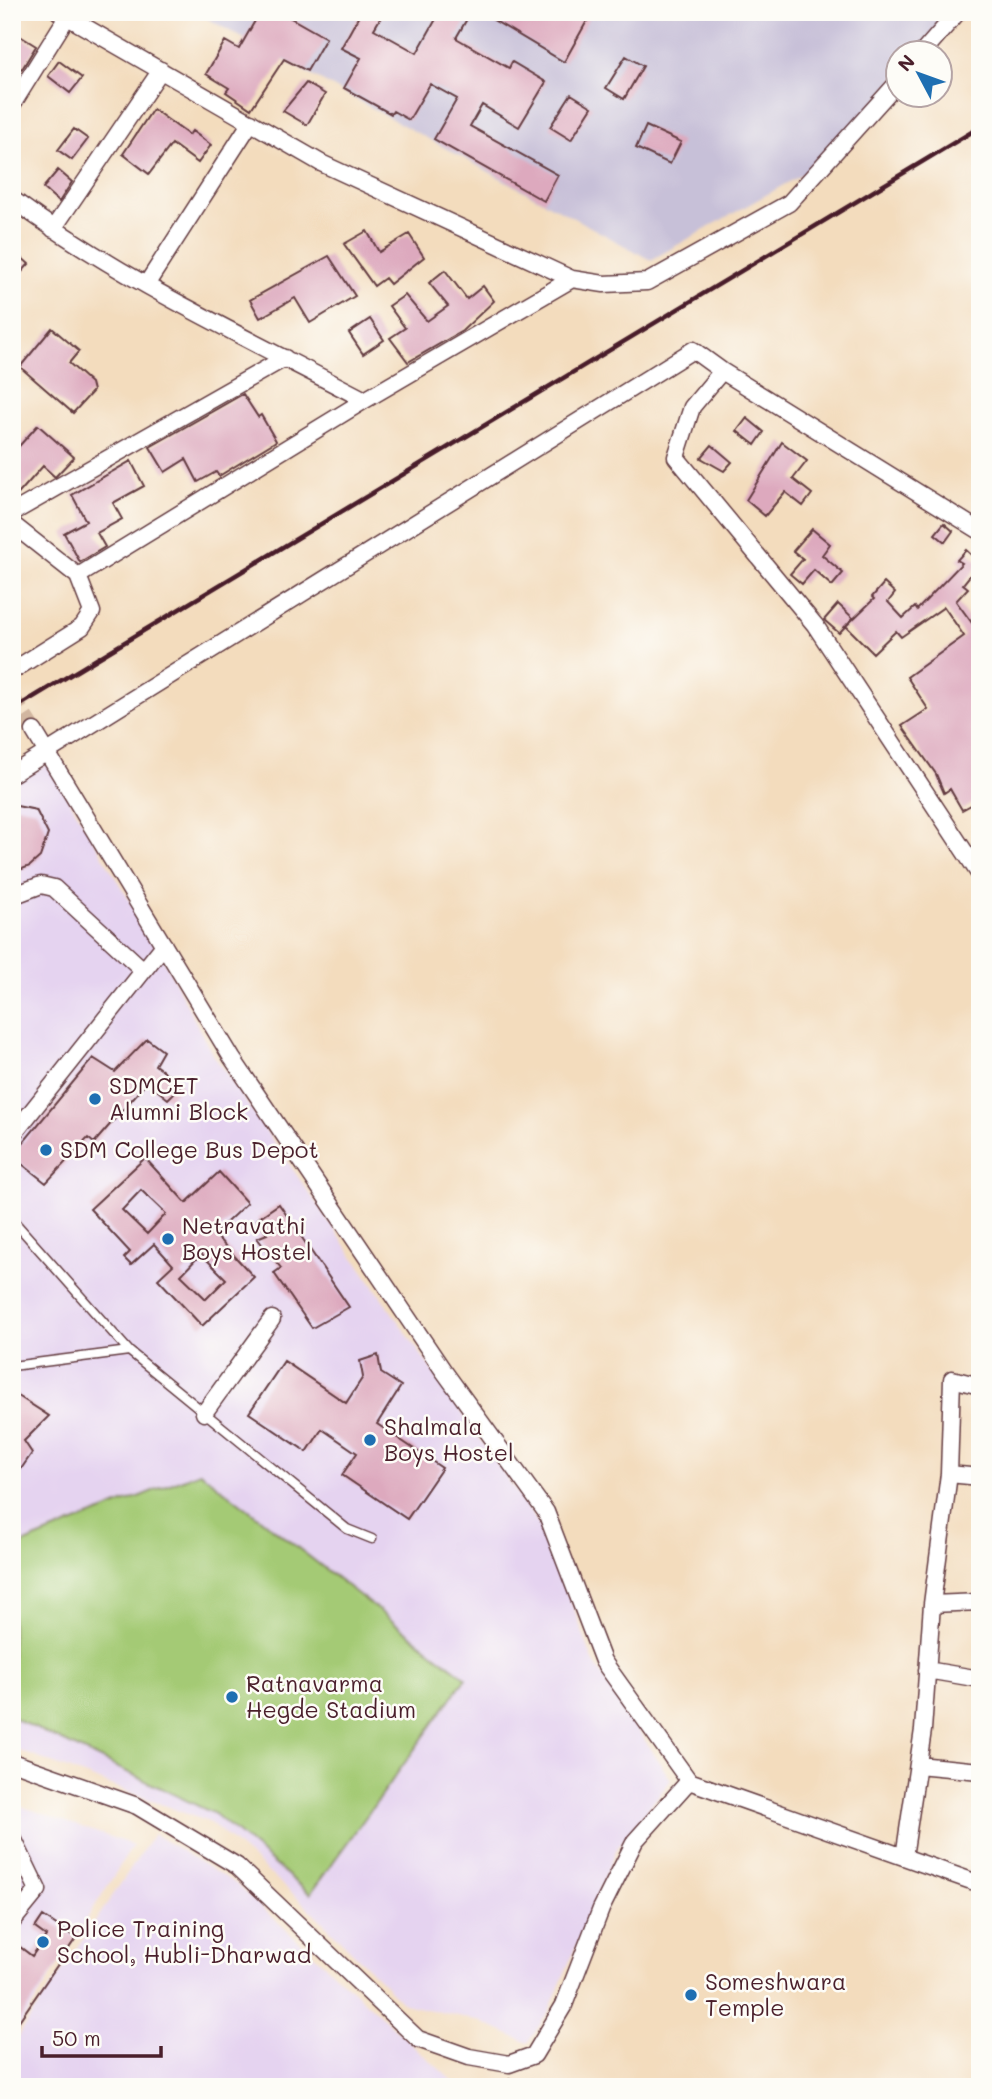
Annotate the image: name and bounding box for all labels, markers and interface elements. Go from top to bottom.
north arrow [884,38,954,108]
text: N [892,49,920,76]
place label: SDMCET Alumni Block [109,1070,248,1126]
marker: SDMCET Alumni Block [87,1091,103,1107]
place label: SDM College Bus Depot [60,1134,319,1164]
marker: SDM College Bus Depot [38,1142,54,1158]
place label: Netravathi Boys Hostel [182,1210,312,1266]
marker: Netravathi Boys Hostel [160,1231,176,1247]
place label: Shalmala Boys Hostel [384,1411,514,1467]
marker: Shalmala Boys Hostel [362,1432,378,1448]
place label: Ratnavarma Hegde Stadium [246,1668,416,1724]
marker: Ratnavarma Hegde Stadium [224,1689,240,1705]
place label: Police Training School, Hubli-Dharwad [57,1913,311,1969]
marker: Police Training School, Hubli-Dharwad [35,1934,51,1950]
place label: Someshwara Temple [705,1966,846,2022]
marker: Someshwara Temple [683,1987,699,2003]
scale bar [42,2015,161,2059]
text: 50 m [52,2024,101,2051]

